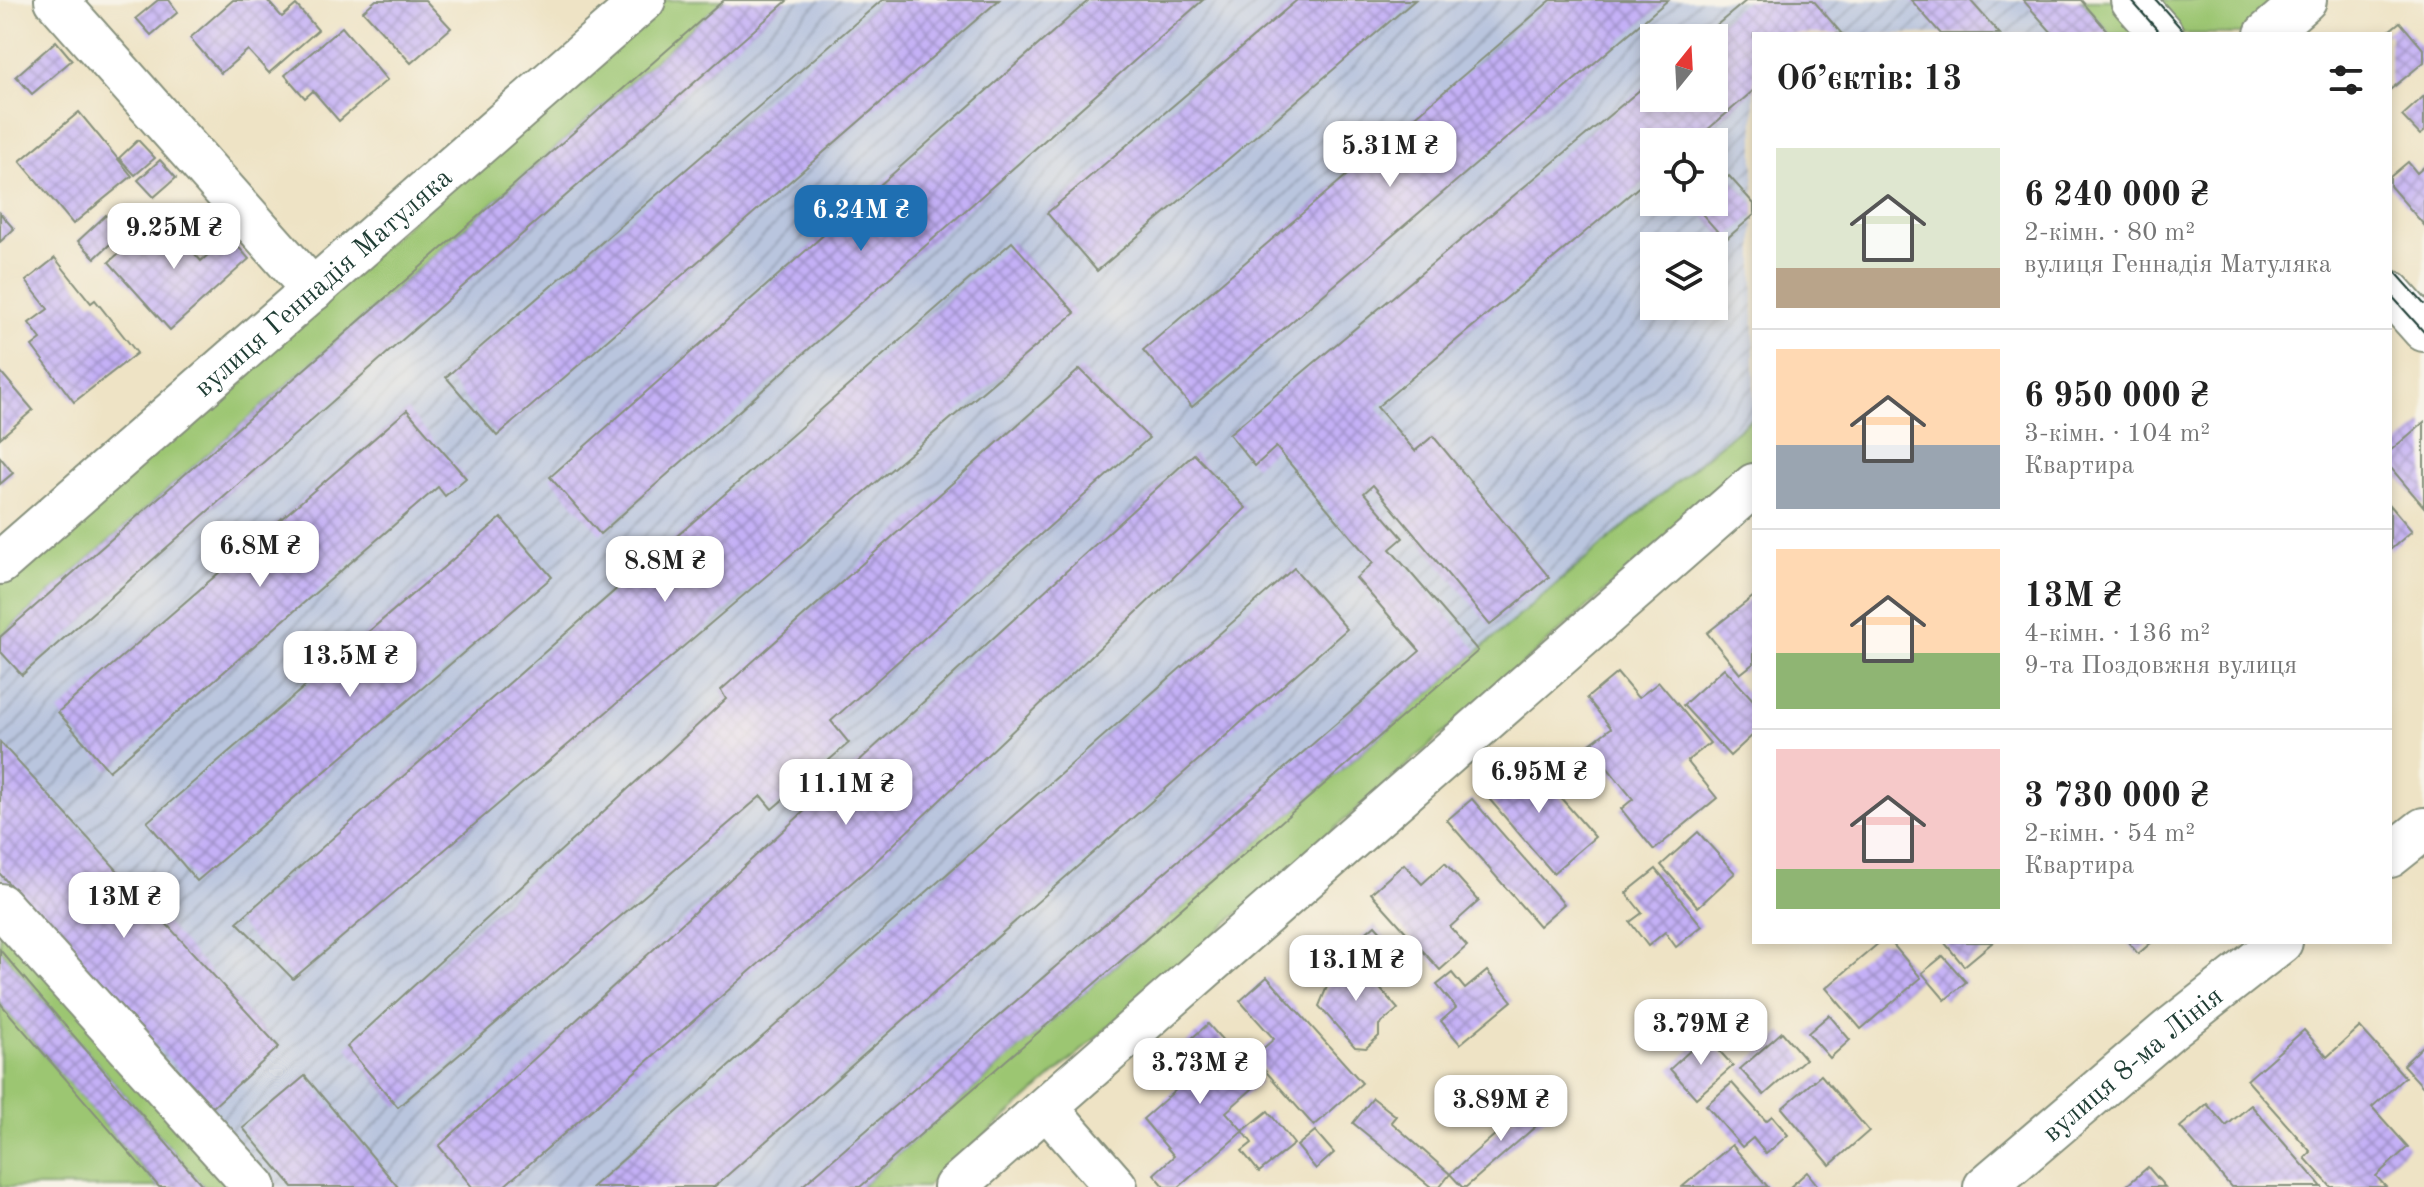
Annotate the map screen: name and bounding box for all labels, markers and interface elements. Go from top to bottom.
north arrow [1640,24,1728,112]
map controls [1640,24,1728,320]
icon: filters [2324,58,2368,102]
text: Об’єктів: 13 [1776,63,1962,97]
pin: 5.31M ₴ [1316,121,1464,189]
button: locate [1640,128,1728,216]
text: 5.31M ₴ [1341,134,1439,160]
street label: вулиця Геннадія Матуляка [190,164,458,403]
text: 6 240 000 ₴ [2024,179,2209,213]
icon: home [1840,180,1936,276]
pin: 6.24M ₴ [787,185,935,253]
text: 6.24M ₴ [812,198,910,224]
pin: 9.25M ₴ [100,203,248,271]
text: 9.25M ₴ [125,216,223,242]
text: 2-кімн. · 80 m² [2024,220,2195,246]
button: layers [1640,232,1728,320]
text: вулиця Геннадія Матуляка [2024,252,2332,278]
text: 6 950 000 ₴ [2024,380,2209,414]
icon: home [1840,381,1936,477]
text: 3-кімн. · 104 m² [2024,421,2210,447]
text: Квартира [2024,453,2134,479]
pin: 6.8M ₴ [195,521,325,589]
text: 6.8M ₴ [219,534,301,560]
pin: 8.8M ₴ [600,536,730,604]
text: 8.8M ₴ [624,549,706,575]
text: 13M ₴ [2024,580,2122,614]
icon: home [1840,581,1936,677]
text: 4-кімн. · 136 m² [2024,621,2210,647]
pin: 13.5M ₴ [276,631,424,699]
text: 13.5M ₴ [301,644,399,670]
text: 9-та Поздовжня вулиця [2024,653,2297,679]
pin: 6.95M ₴ [1465,747,1613,815]
pin: 11.1M ₴ [772,759,920,827]
text: 6.95M ₴ [1490,760,1588,786]
text: 11.1M ₴ [797,772,895,798]
text: 3 730 000 ₴ [2024,780,2209,814]
icon: home [1840,781,1936,877]
text: 2-кімн. · 54 m² [2024,821,2195,847]
text: Квартира [2024,853,2134,879]
pin: 13M ₴ [68,872,180,940]
text: 13M ₴ [87,885,161,911]
pin: 13.1M ₴ [1282,935,1430,1003]
text: 13.1M ₴ [1307,948,1405,974]
street label: вулиця 8-ма Лінія [2038,983,2229,1148]
pin: 3.79M ₴ [1627,999,1775,1067]
text: 3.79M ₴ [1652,1012,1750,1038]
pin: 3.73M ₴ [1126,1038,1274,1106]
text: 3.73M ₴ [1151,1051,1249,1077]
pin: 3.89M ₴ [1427,1075,1575,1143]
text: 3.89M ₴ [1452,1088,1550,1114]

